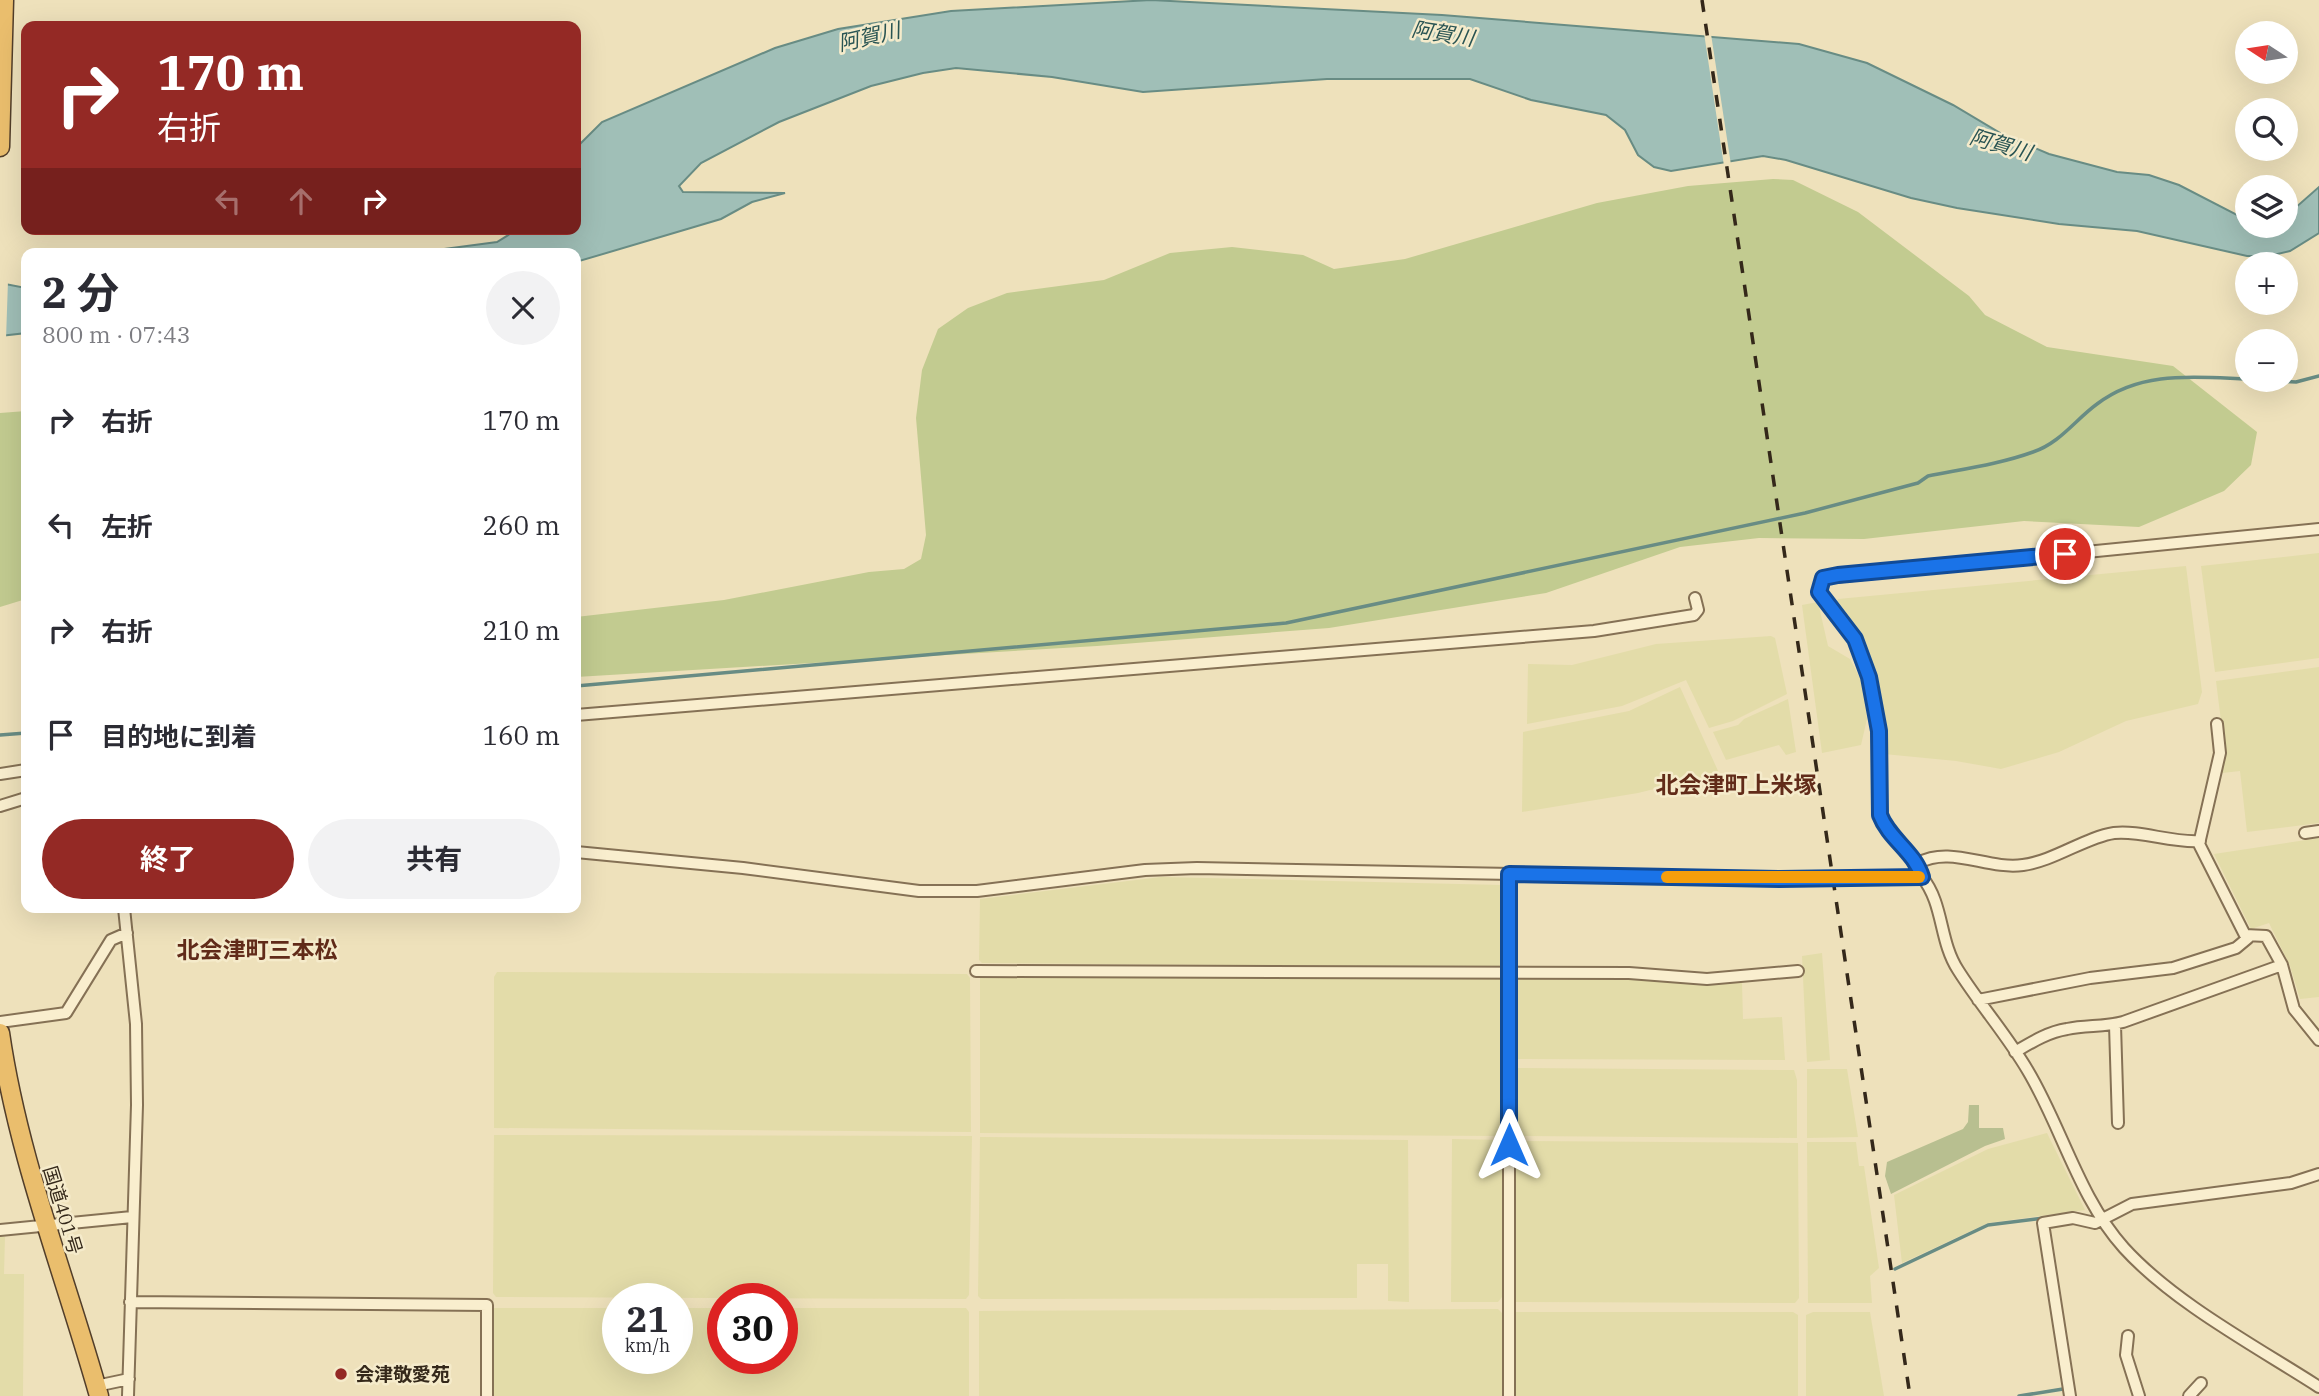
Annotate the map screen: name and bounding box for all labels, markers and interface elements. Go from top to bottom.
water label: 阿賀川 [1410,14,1478,52]
water label: 阿賀川 [835,15,905,57]
north arrow [2235,21,2298,84]
map controls [2235,21,2298,392]
text: 170 m [157,40,304,103]
icon: right [42,49,133,140]
button: search [2235,98,2298,161]
text: 右折 [157,106,221,148]
water label: 阿賀川 [1967,122,2037,167]
button: layers [2235,175,2298,238]
icon: left [209,182,247,220]
icon: ahead [282,182,320,220]
icon: right [355,182,393,220]
button: + [2235,252,2298,315]
text: 2 分 [42,265,119,320]
button: close [486,271,560,345]
text: 800 m · 07:43 [42,319,191,349]
button: − [2235,329,2298,392]
icon: right [42,401,80,439]
text: 170 m [482,403,560,437]
text: 右折 [101,404,153,438]
icon: left [42,506,80,544]
text: 260 m [482,508,560,542]
text: 左折 [101,509,153,543]
pin [2035,524,2095,584]
icon: arrive [2046,535,2084,573]
icon: right [42,611,80,649]
text: 210 m [482,613,560,647]
text: 右折 [101,614,153,648]
icon: arrive [42,716,80,754]
text: 160 m [482,718,560,752]
text: 目的地に到着 [101,719,257,753]
district label: 北会津町上米塚 [1656,769,1817,799]
button: 終了 [42,819,294,899]
button: 共有 [308,819,560,899]
district label: 北会津町三本松 [177,934,338,964]
position arrow [1472,1108,1546,1182]
street label: 国道401号 [38,1163,88,1257]
speed limit sign: 30 [707,1283,798,1374]
text: 21 [626,1296,669,1342]
text: km/h [625,1334,670,1357]
place label: 会津敬愛苑 [355,1362,450,1386]
marker: 会津敬愛苑 [333,1366,349,1382]

